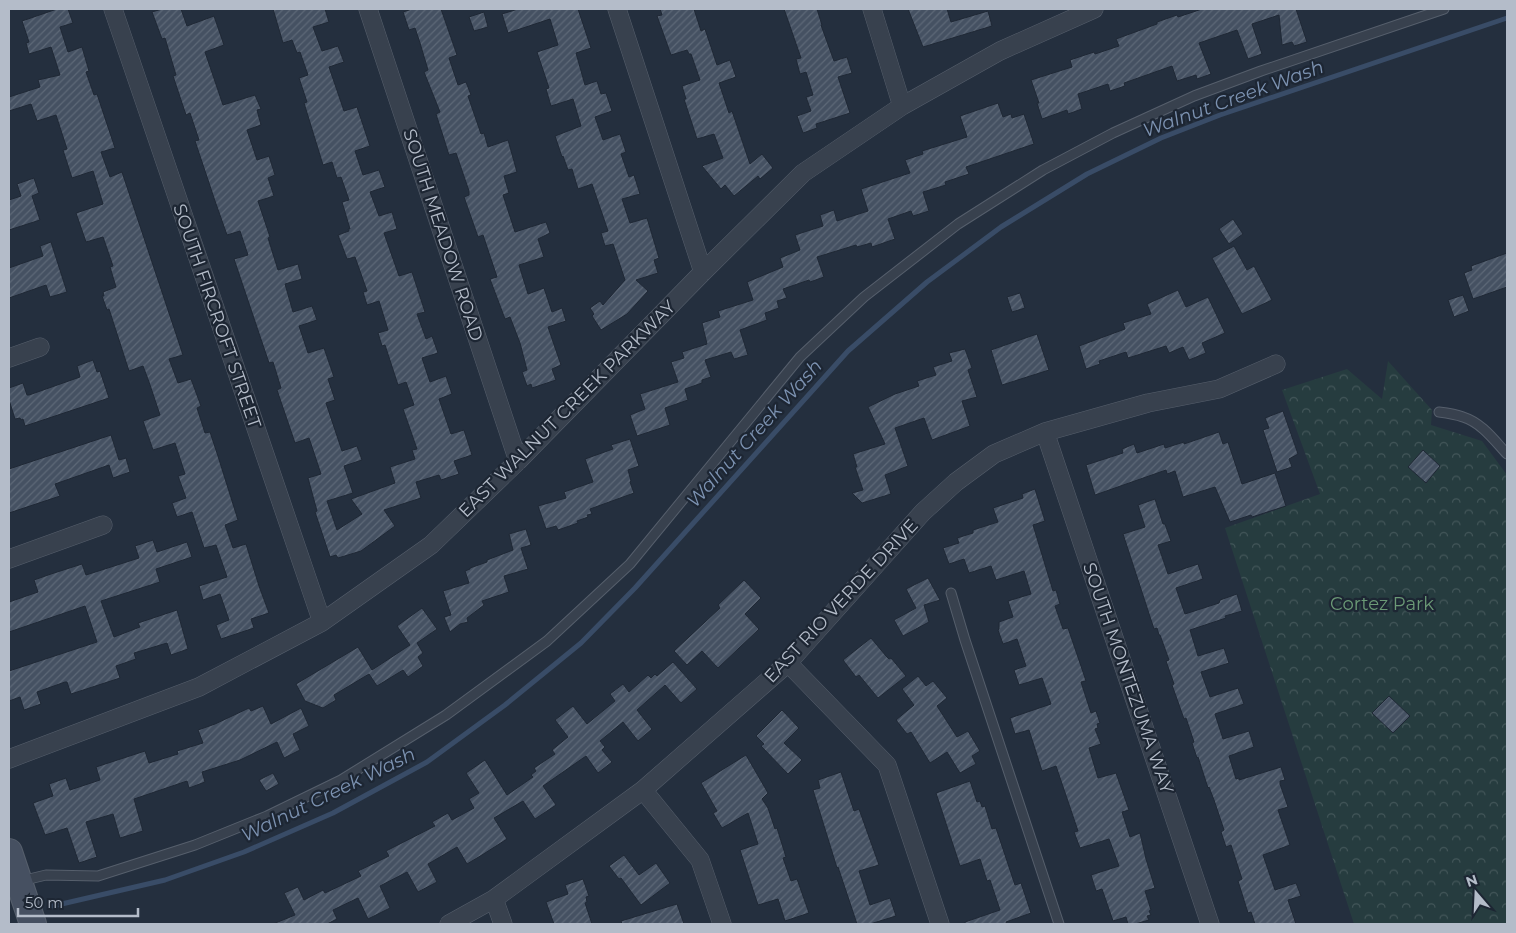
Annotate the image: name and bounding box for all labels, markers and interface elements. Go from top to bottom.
water label: Walnut Creek Wash [1140,55,1327,142]
street label: SOUTH MEADOW ROAD [398,126,488,344]
street label: SOUTH FIRCROFT STREET [168,201,266,432]
street label: EAST WALNUT CREEK PARKWAY [454,296,680,522]
water label: Walnut Creek Wash [682,355,827,512]
street label: EAST RIO VERDE DRIVE [759,515,923,687]
street label: SOUTH MONTEZUMA WAY [1078,560,1178,797]
park label: Cortez Park [1330,593,1434,615]
water label: Walnut Creek Wash [237,742,419,847]
north arrow [1451,868,1501,918]
text: N [1463,870,1480,891]
scale bar [18,886,138,918]
text: 50 m [25,893,63,912]

